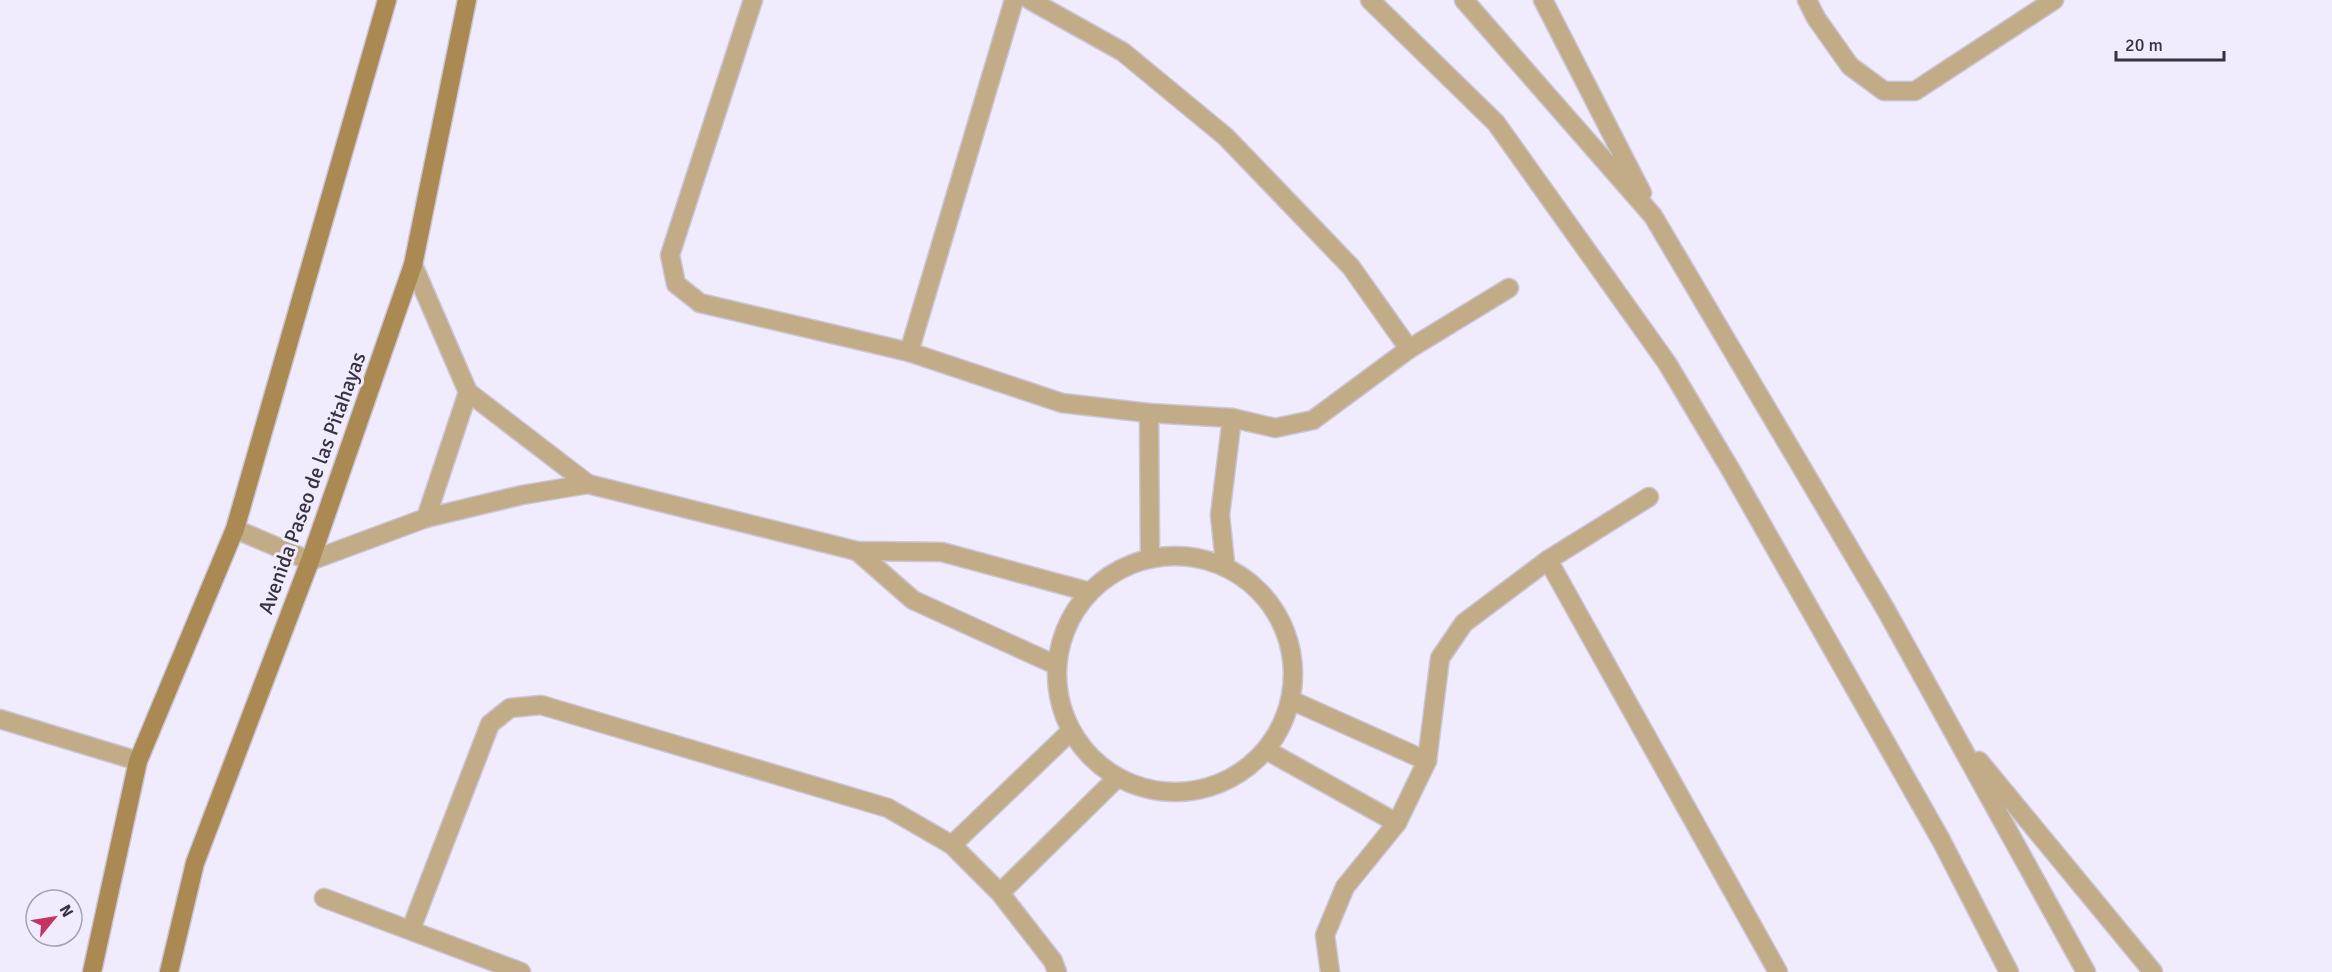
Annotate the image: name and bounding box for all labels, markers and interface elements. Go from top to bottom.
scale bar [2116,24,2224,62]
text: 20 m [2125,34,2163,56]
street label: Avenida Paseo de las Pitahayas [252,349,372,617]
north arrow [24,888,84,948]
text: N [55,901,78,921]

